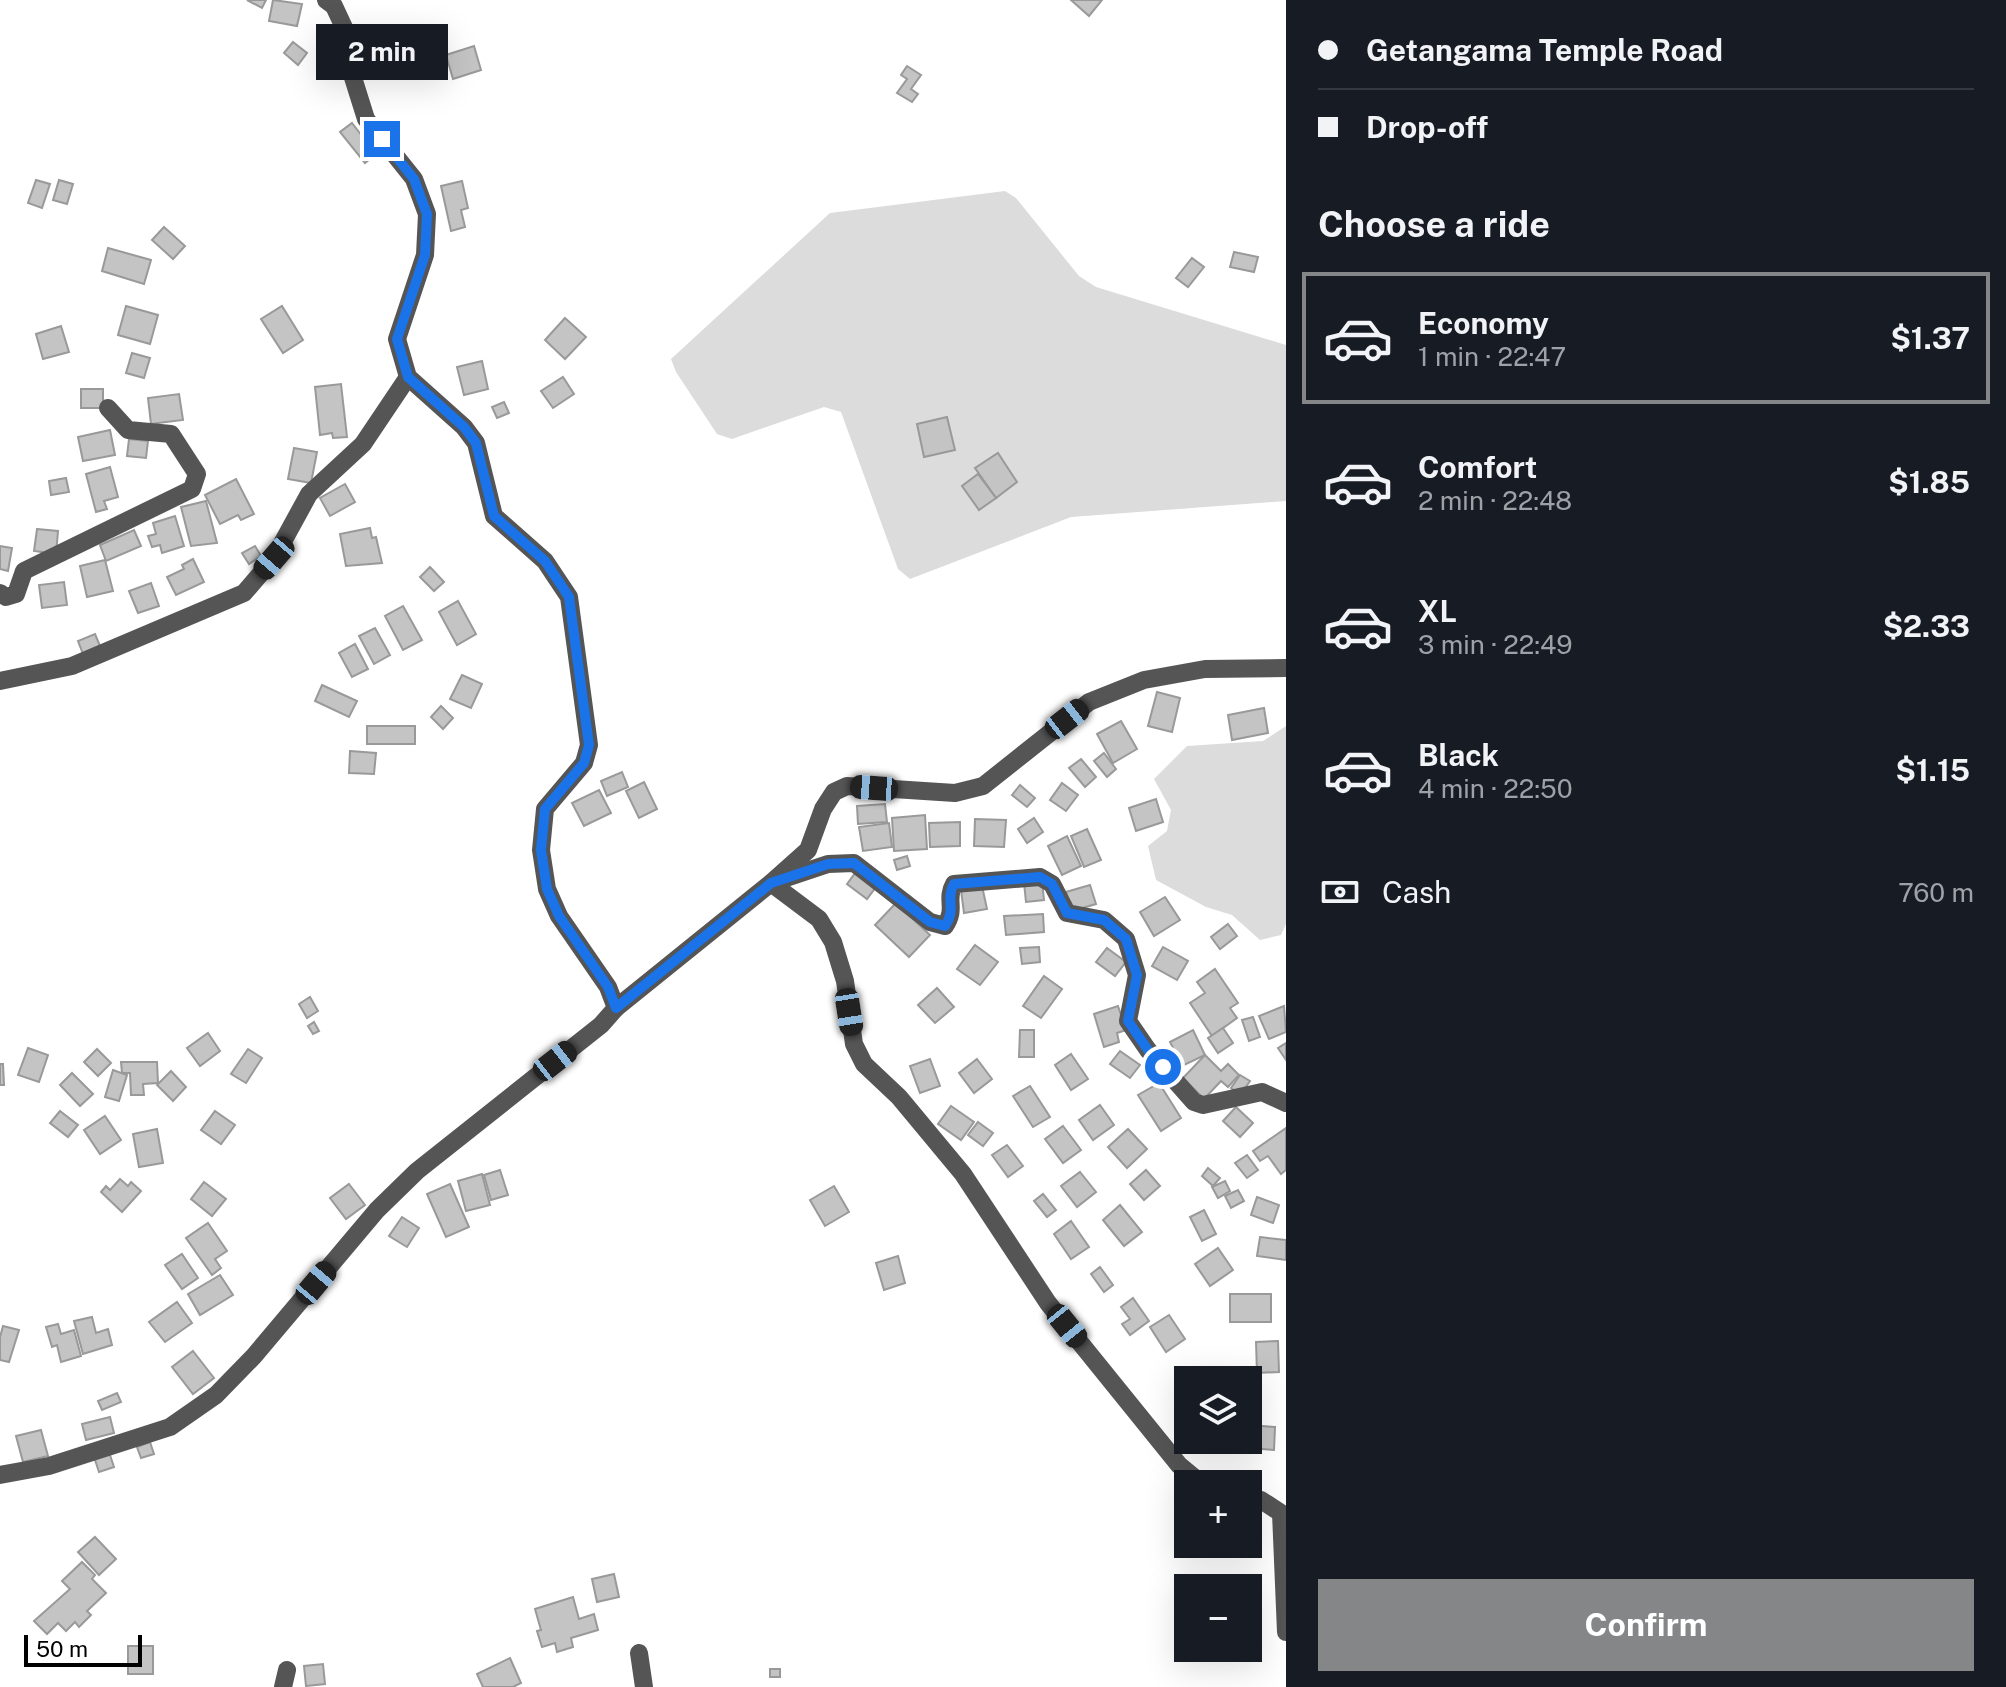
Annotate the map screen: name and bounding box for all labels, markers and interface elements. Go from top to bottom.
callout: 2 min [316,23,448,79]
text: Getangama Temple Road [1366,32,1723,68]
text: 2 min [348,36,416,67]
text: Drop-off [1366,109,1488,145]
route end [364,121,400,157]
text: Choose a ride [1318,203,1550,245]
icon: car [1322,302,1394,374]
text: Economy [1418,305,1549,341]
text: $1.37 [1890,320,1970,356]
text: 1 min · 22:47 [1418,341,1566,372]
icon: car [1322,446,1394,518]
text: Comfort [1418,449,1537,485]
text: $1.85 [1888,464,1970,500]
text: 2 min · 22:48 [1418,485,1572,516]
car [249,532,299,584]
icon: car [1322,590,1394,662]
text: XL [1418,593,1457,629]
text: $2.33 [1883,608,1970,644]
text: 3 min · 22:49 [1418,629,1573,660]
car [1041,695,1093,743]
icon: car [1322,734,1394,806]
text: Black [1418,737,1499,773]
text: $1.15 [1896,752,1970,788]
text: 4 min · 22:50 [1418,773,1573,804]
car [849,774,899,802]
icon: cash [1318,870,1362,914]
text: Cash [1382,874,1451,910]
text: 760 m [1898,877,1974,908]
car [833,986,865,1038]
car [529,1037,581,1085]
route start [1145,1049,1181,1085]
car [291,1257,341,1309]
car [1043,1300,1091,1352]
map controls [1174,1366,1262,1662]
button: layers [1174,1366,1262,1454]
button: + [1174,1470,1262,1558]
button: − [1174,1574,1262,1662]
button: Confirm [1318,1579,1974,1671]
scale bar [24,1631,142,1667]
text: 50 m [36,1636,88,1662]

